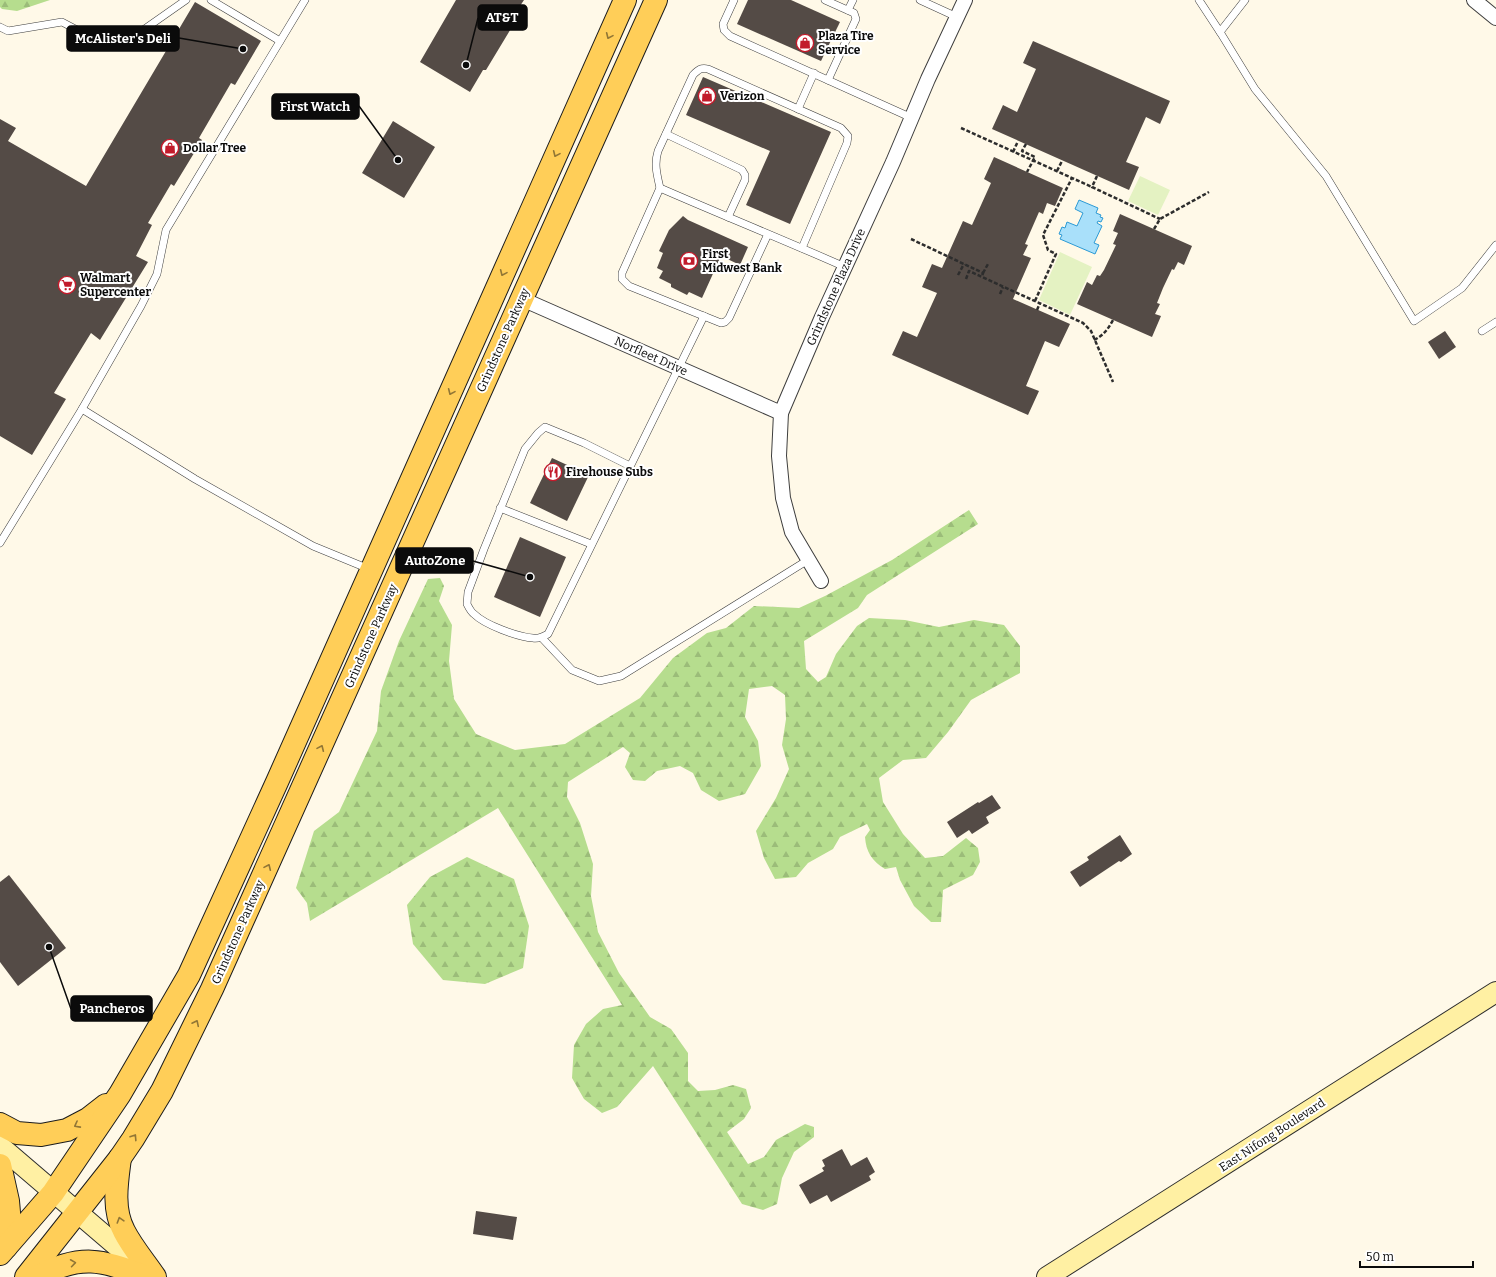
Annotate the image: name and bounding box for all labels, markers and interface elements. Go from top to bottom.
callout: AT&T [478,5,527,30]
text: AT&T [486,10,518,25]
callout: McAlister's Deli [67,26,179,51]
place label: Plaza Tire Service [818,29,874,57]
text: McAlister's Deli [75,31,171,46]
one-way arrow [606,32,614,39]
shop icon: Plaza Tire Service [795,33,815,53]
shop icon: Verizon [697,86,717,106]
place label: Verizon [720,89,765,103]
callout: First Watch [272,94,359,119]
text: First Watch [280,99,351,114]
shop icon: Dollar Tree [160,138,180,158]
place label: Dollar Tree [183,141,247,155]
one-way arrow [553,151,561,158]
street label: Grindstone Plaza Drive [804,226,868,348]
place label: First Midwest Bank [702,247,783,275]
bank icon: First Midwest Bank [679,251,699,271]
one-way arrow [500,269,508,276]
place label: Walmart Supercenter [80,271,151,299]
supermarket icon: Walmart Supercenter [57,275,77,295]
street label: Grindstone Parkway [474,285,533,394]
street label: Norfleet Drive [612,334,690,378]
one-way arrow [447,388,455,395]
restaurant icon: Firehouse Subs [543,462,563,482]
place label: Firehouse Subs [566,465,653,479]
callout: AutoZone [396,548,473,573]
text: AutoZone [405,553,465,568]
street label: Grindstone Parkway [342,581,401,690]
one-way arrow [316,745,324,752]
one-way arrow [263,863,271,871]
street label: Grindstone Parkway [209,877,268,986]
callout: Pancheros [71,996,152,1021]
text: Pancheros [79,1001,145,1016]
one-way arrow [191,1019,199,1027]
street label: East Nifong Boulevard [1216,1095,1328,1175]
one-way arrow [74,1120,81,1128]
one-way arrow [130,1134,137,1141]
one-way arrow [116,1217,125,1224]
scale bar [1360,1243,1473,1269]
text: 50 m [1366,1250,1395,1264]
one-way arrow [70,1259,76,1268]

